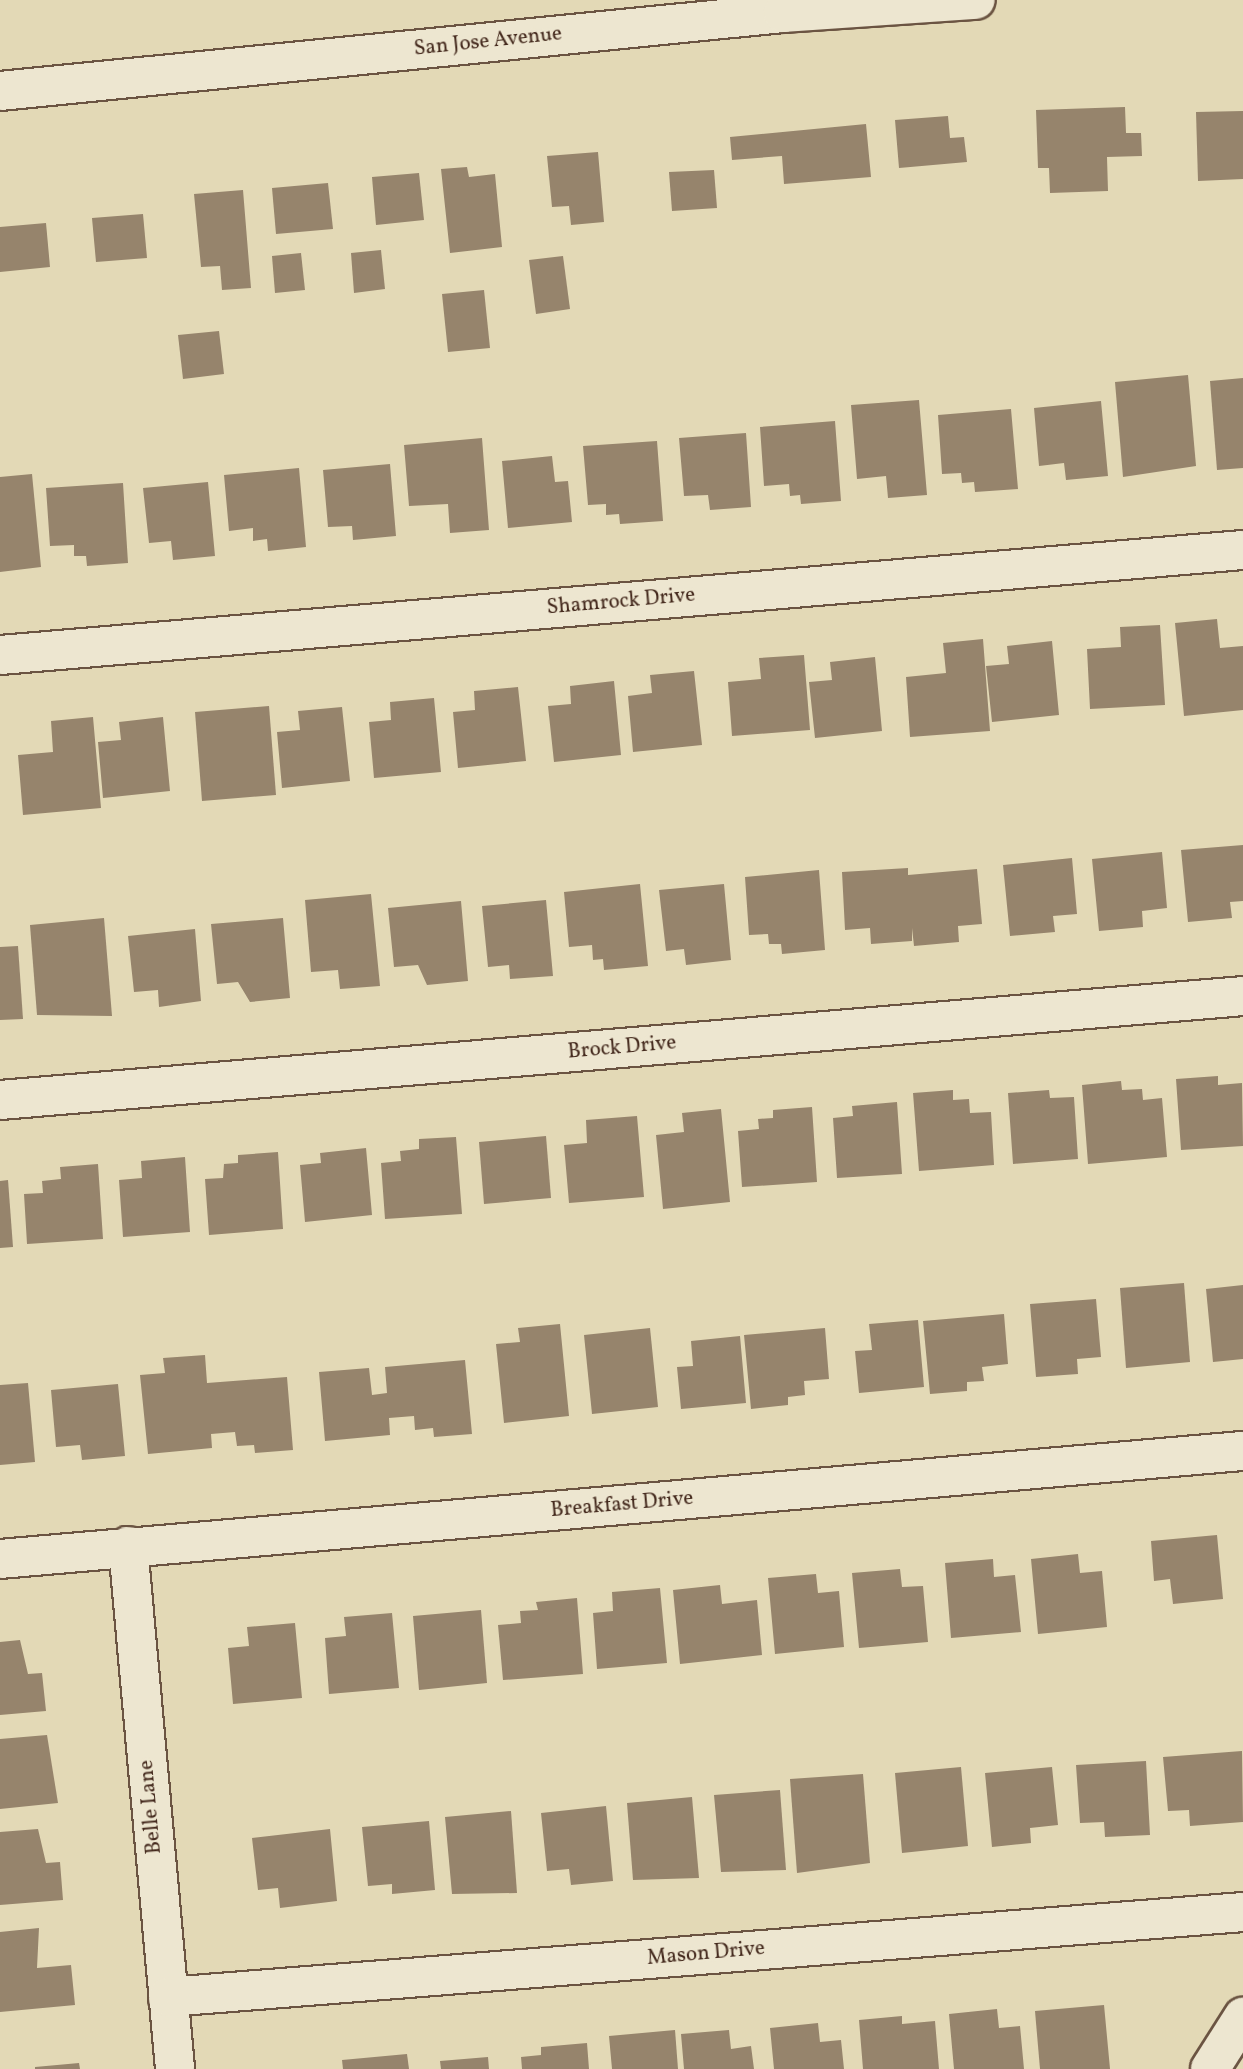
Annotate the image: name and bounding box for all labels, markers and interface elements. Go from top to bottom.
street label: San Jose Avenue [413,22,563,62]
street label: Shamrock Drive [546,583,696,621]
street label: Brock Drive [567,1031,677,1065]
street label: Breakfast Drive [550,1486,694,1524]
street label: Belle Lane [134,1759,168,1855]
street label: Mason Drive [646,1936,766,1972]

